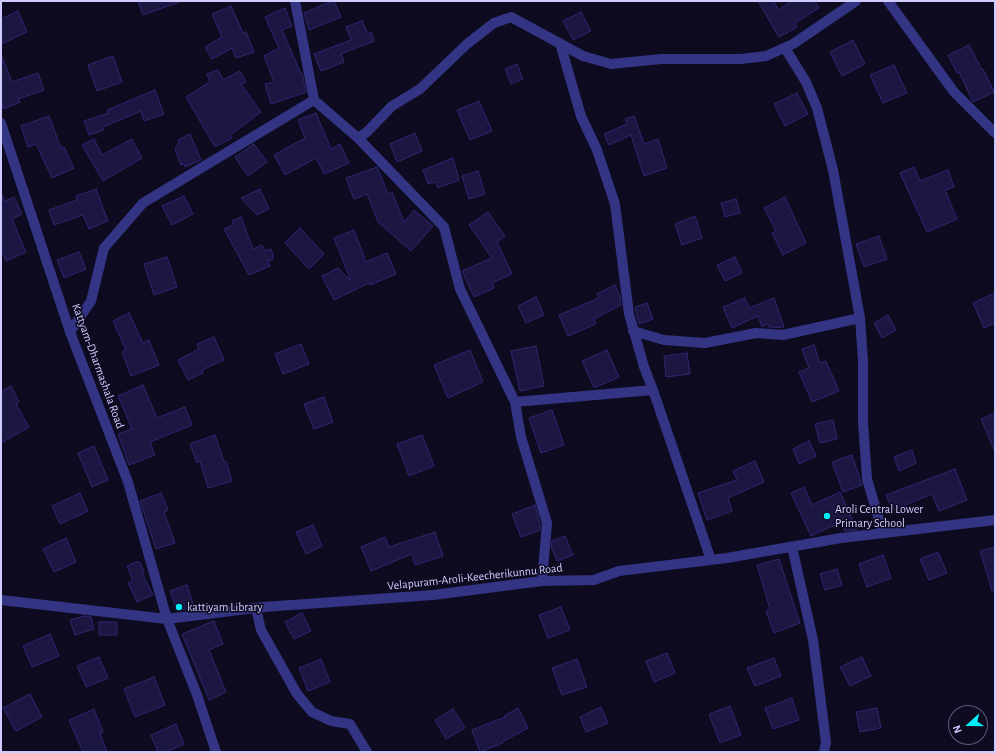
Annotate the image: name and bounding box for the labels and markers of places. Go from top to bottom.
place label: Aroli Central Lower Primary School [835,502,923,530]
marker: Aroli Central Lower Primary School [822,511,832,521]
place label: kattiyam Library [187,600,263,614]
marker: kattiyam Library [174,602,184,612]

